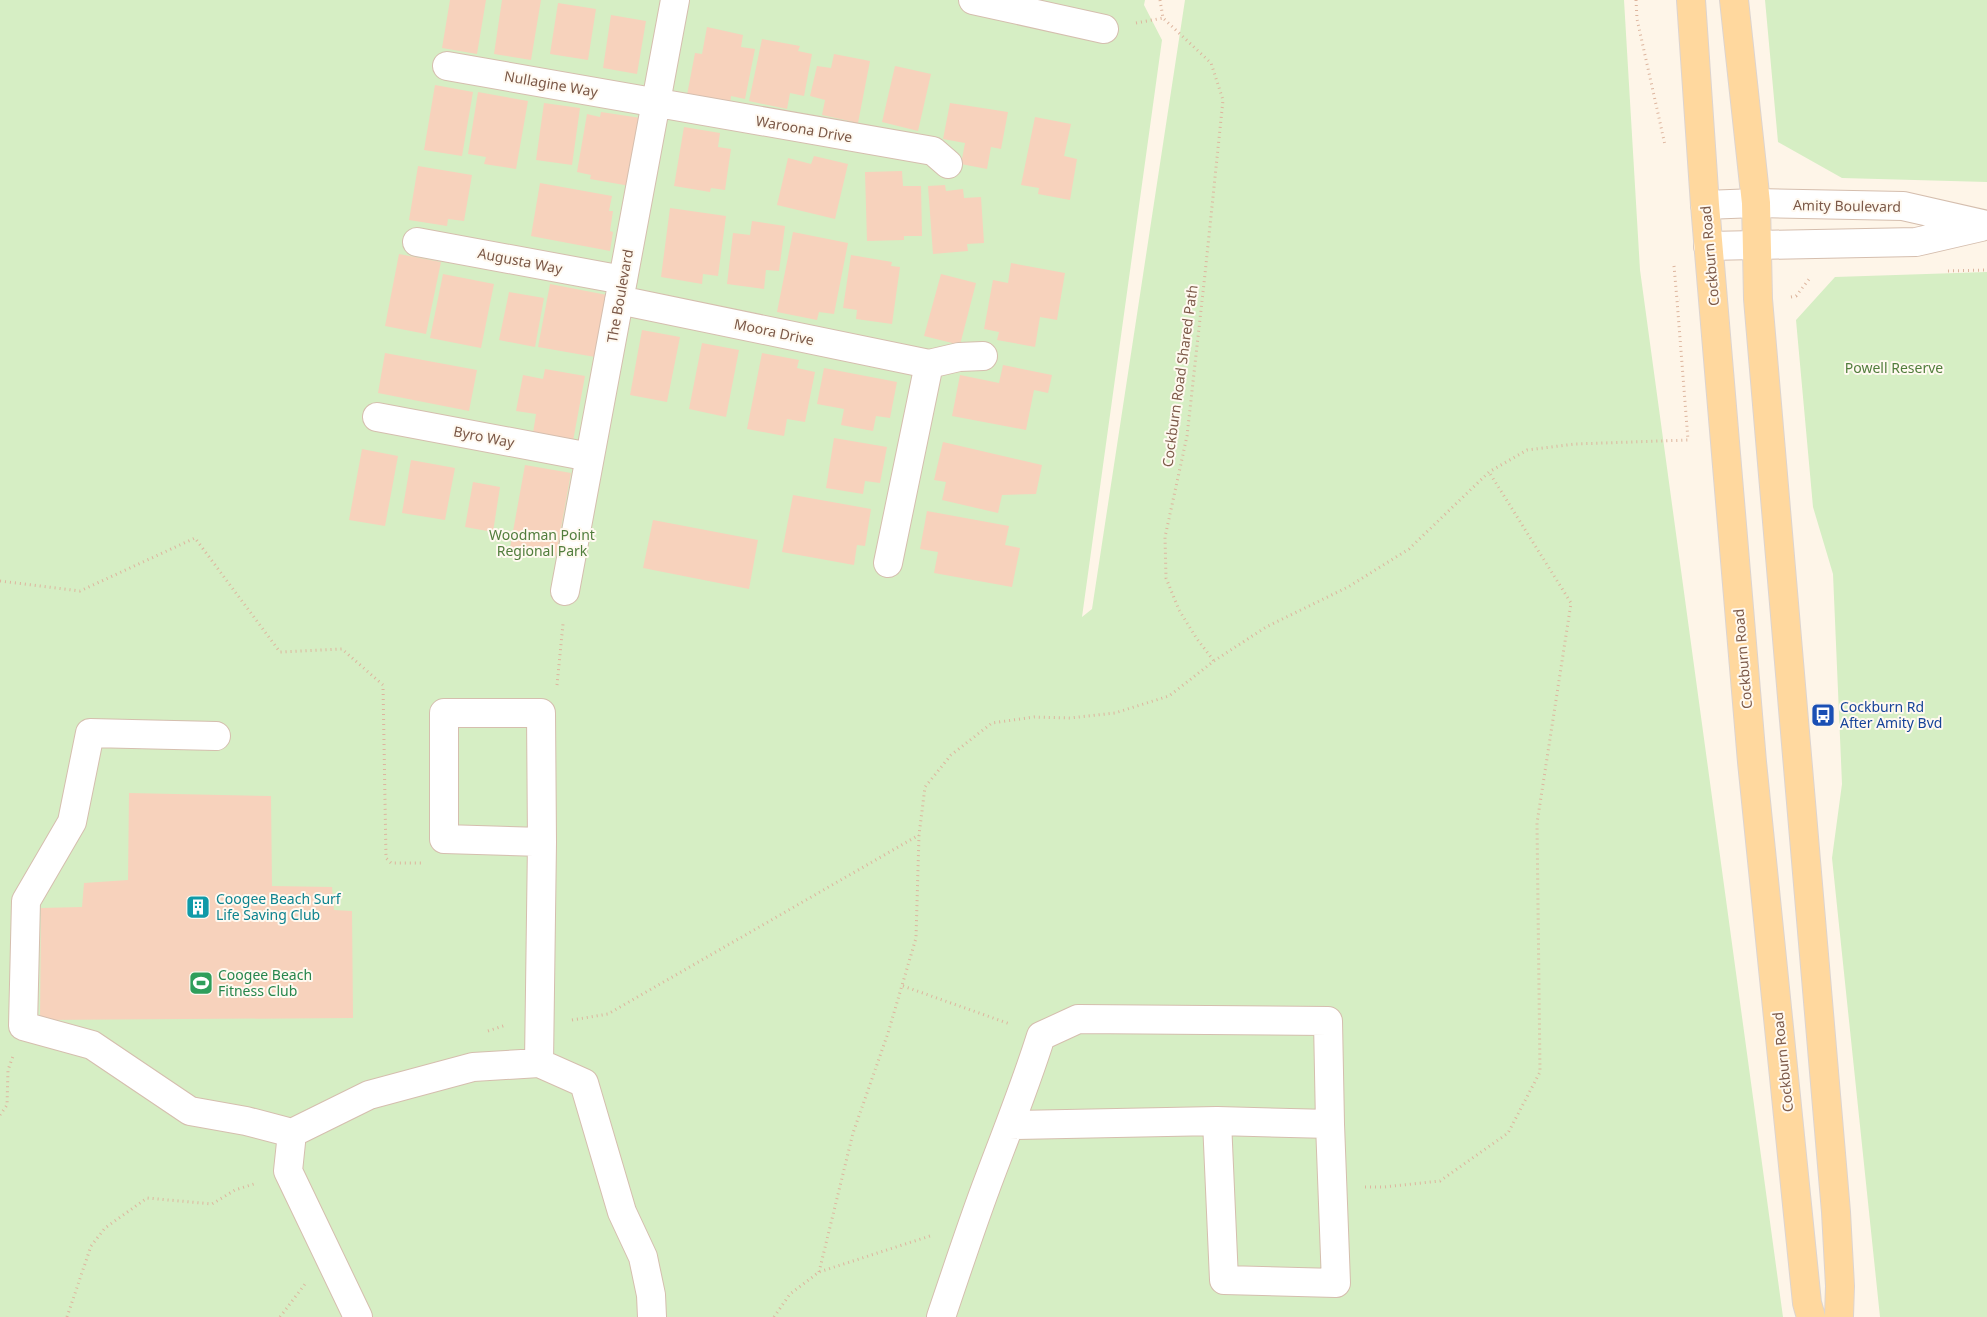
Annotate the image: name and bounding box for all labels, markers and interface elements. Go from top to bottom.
street label: Nullagine Way [503,66,600,101]
street label: Waroona Drive [754,111,854,146]
street label: Amity Boulevard [1793,195,1901,216]
street label: Cockburn Road [1696,205,1723,307]
street label: Augusta Way [476,243,565,278]
street label: The Boulevard [602,248,637,344]
street label: Cockburn Road Shared Path [1157,283,1202,468]
street label: Moora Drive [732,314,816,349]
park label: Powell Reserve [1845,358,1943,377]
street label: Byro Way [452,421,517,452]
park label: Woodman Point Regional Park [489,525,595,560]
street label: Cockburn Road [1729,608,1756,710]
place label: Cockburn Rd After Amity Bvd [1840,697,1942,732]
bus stop icon: Cockburn Rd After Amity Bvd [1810,702,1836,728]
place label: Coogee Beach Surf Life Saving Club [216,889,342,924]
building icon: Coogee Beach Surf Life Saving Club [185,894,211,920]
place label: Coogee Beach Fitness Club [218,965,312,1000]
sports icon: Coogee Beach Fitness Club [188,970,214,996]
street label: Cockburn Road [1768,1011,1797,1113]

